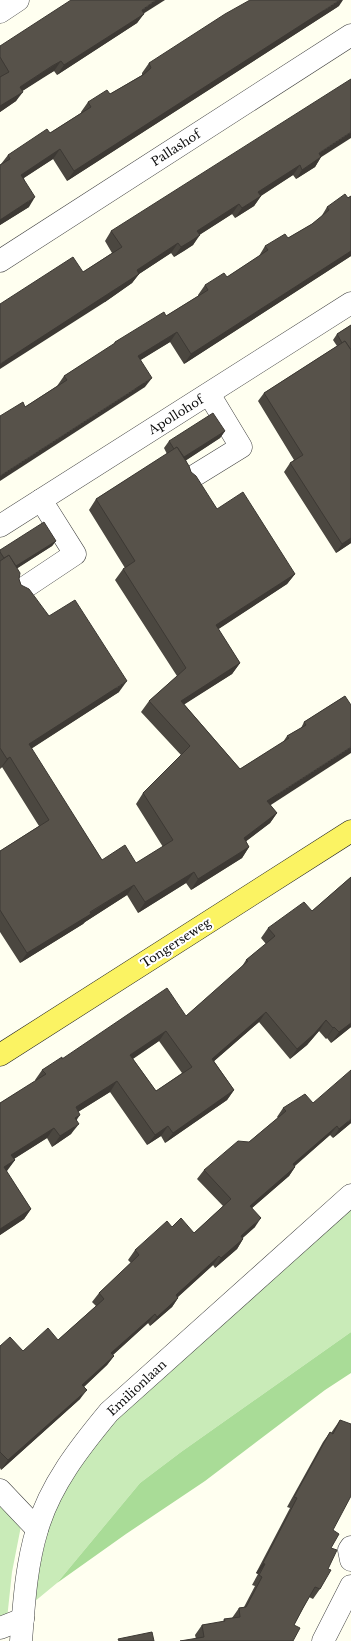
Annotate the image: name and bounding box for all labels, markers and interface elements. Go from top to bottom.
street label: Pallashof [148,125,205,169]
street label: Apollohof [145,391,208,438]
street label: Tongerseweg [138,914,214,971]
street label: Emilionlaan [104,1356,169,1419]

